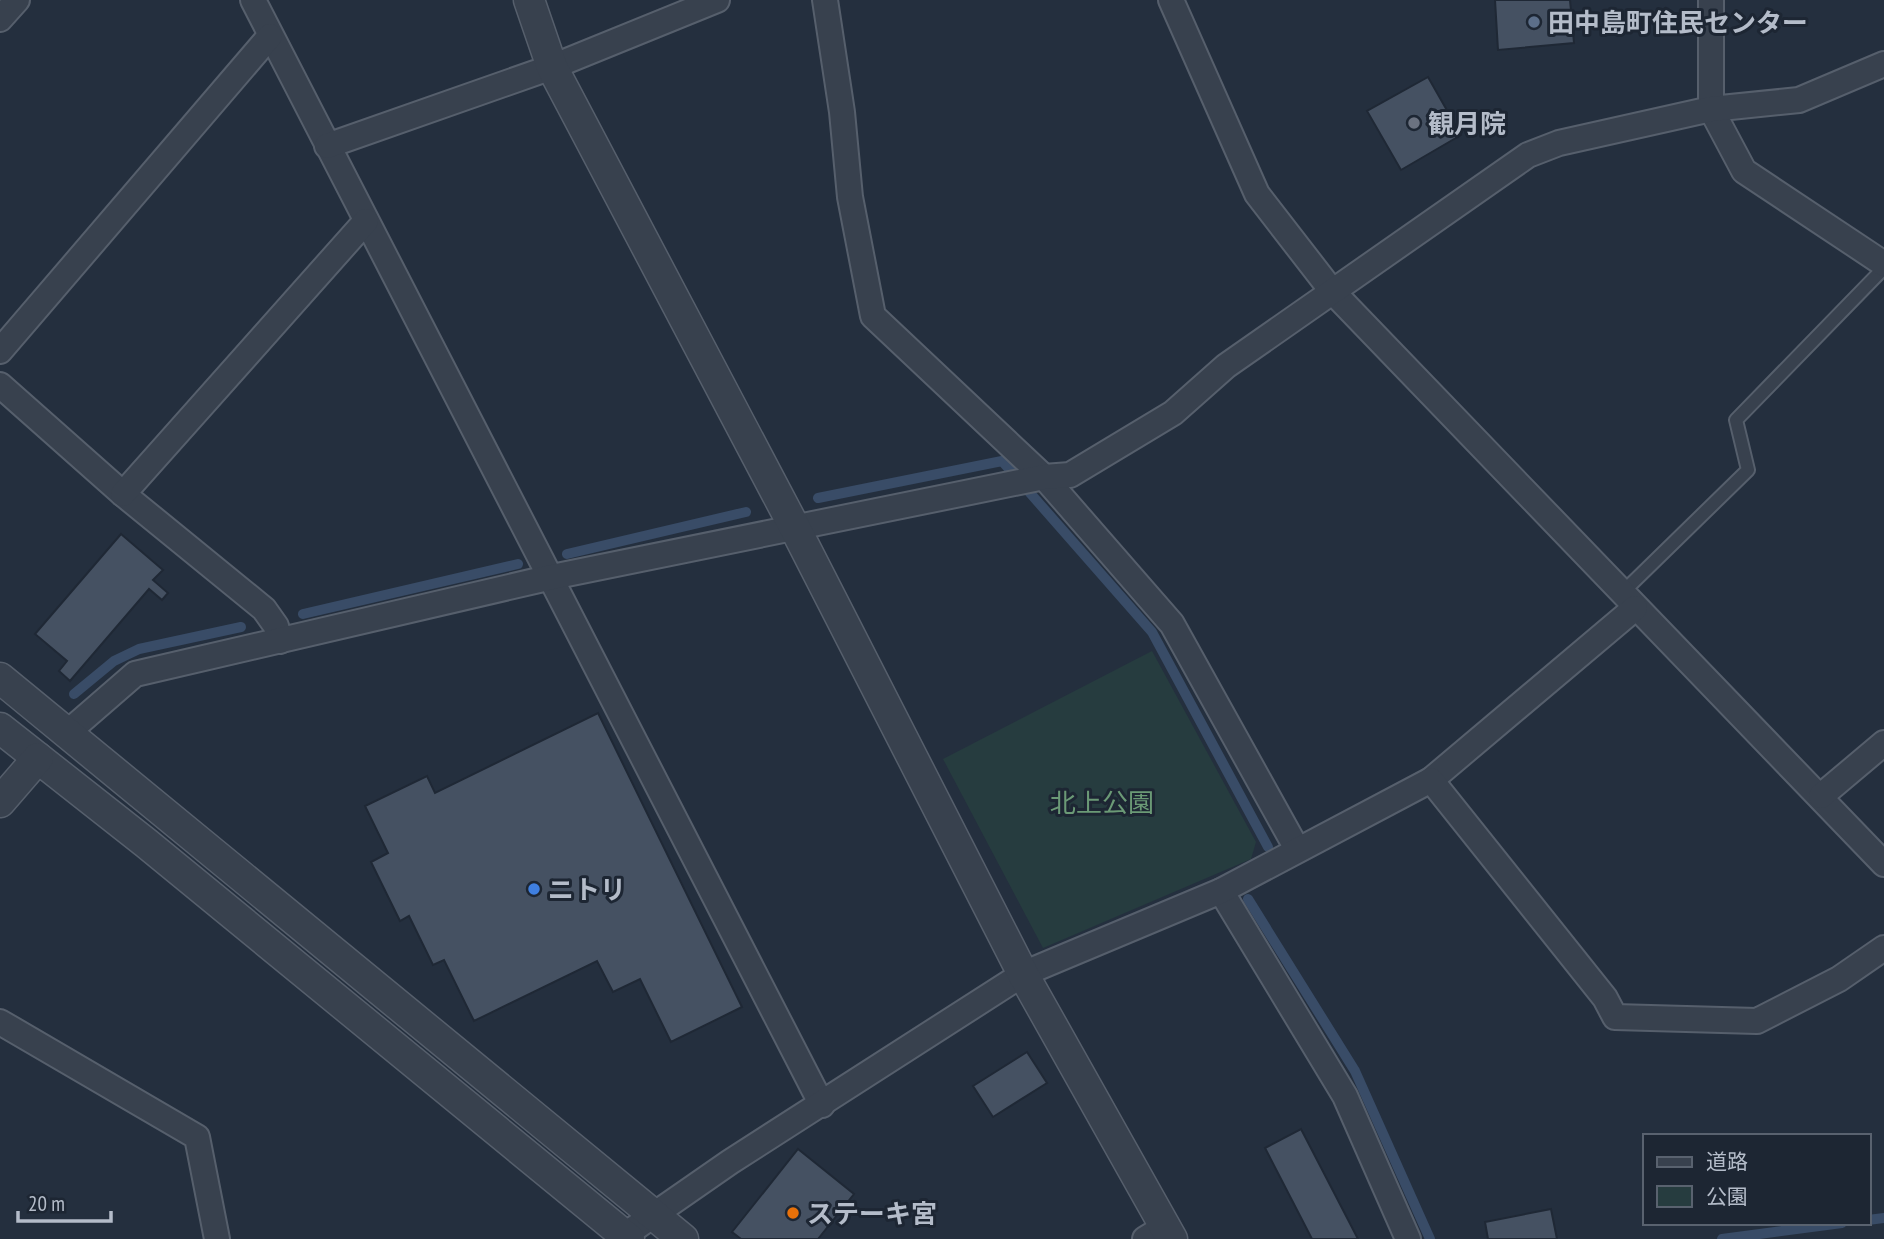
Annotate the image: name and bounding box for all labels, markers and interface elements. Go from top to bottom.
place label: 田中島町住民センター [1548,6,1808,39]
marker: 田中島町住民センター [1526,14,1542,30]
place label: 観月院 [1428,107,1506,140]
marker: 観月院 [1406,115,1422,131]
park label: 北上公園 [1050,786,1154,819]
place label: ニトリ [548,873,626,906]
marker: ニトリ [526,881,542,897]
legend [1643,1134,1870,1225]
text: 道路 [1706,1148,1748,1175]
scale bar [18,1180,110,1224]
text: 公園 [1706,1183,1748,1210]
text: 20 m [28,1190,65,1217]
place label: ステーキ宮 [807,1197,937,1230]
marker: ステーキ宮 [785,1205,801,1221]

